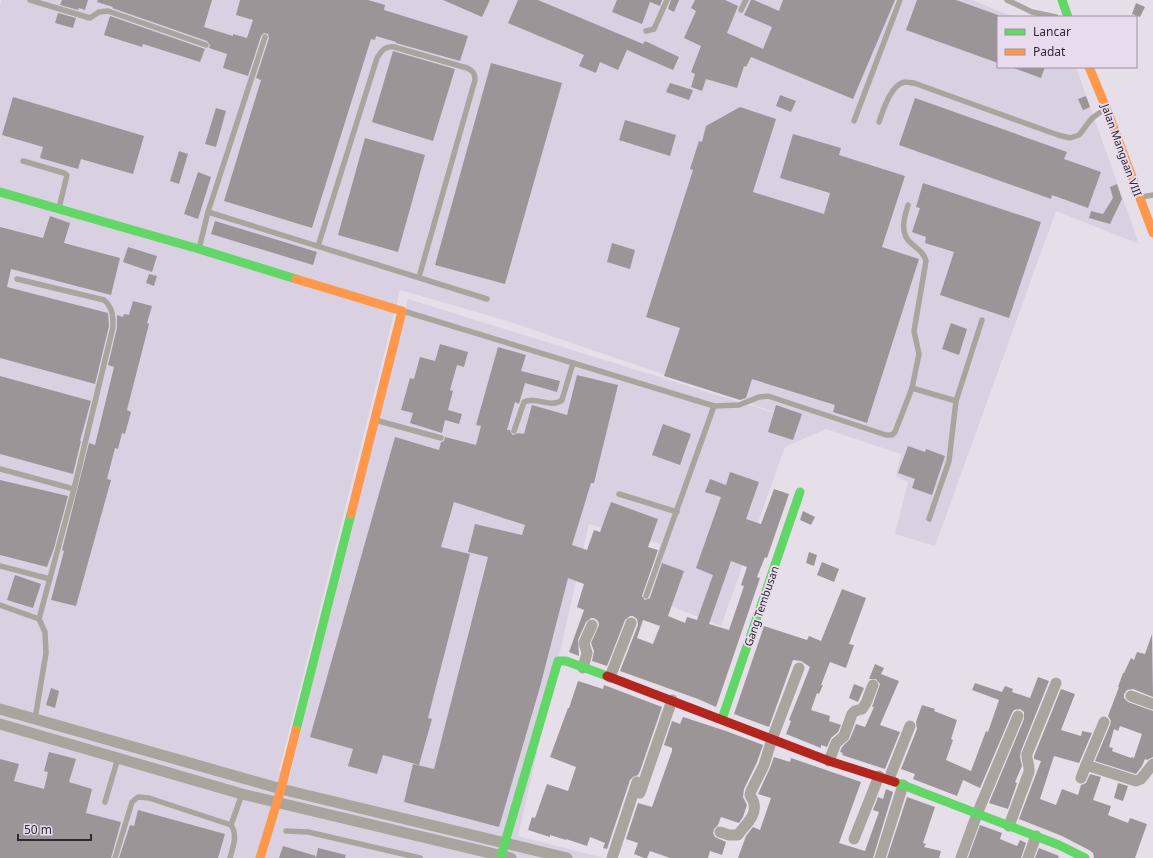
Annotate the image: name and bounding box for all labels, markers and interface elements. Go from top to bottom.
legend [997,16,1137,68]
text: Lancar [1033,23,1071,40]
text: Padat [1033,43,1066,60]
street label: Jalan Mangaan VIII [1098,101,1146,199]
street label: Gang Tembusan [740,564,782,648]
scale bar [18,816,91,842]
text: 50 m [24,821,52,838]

